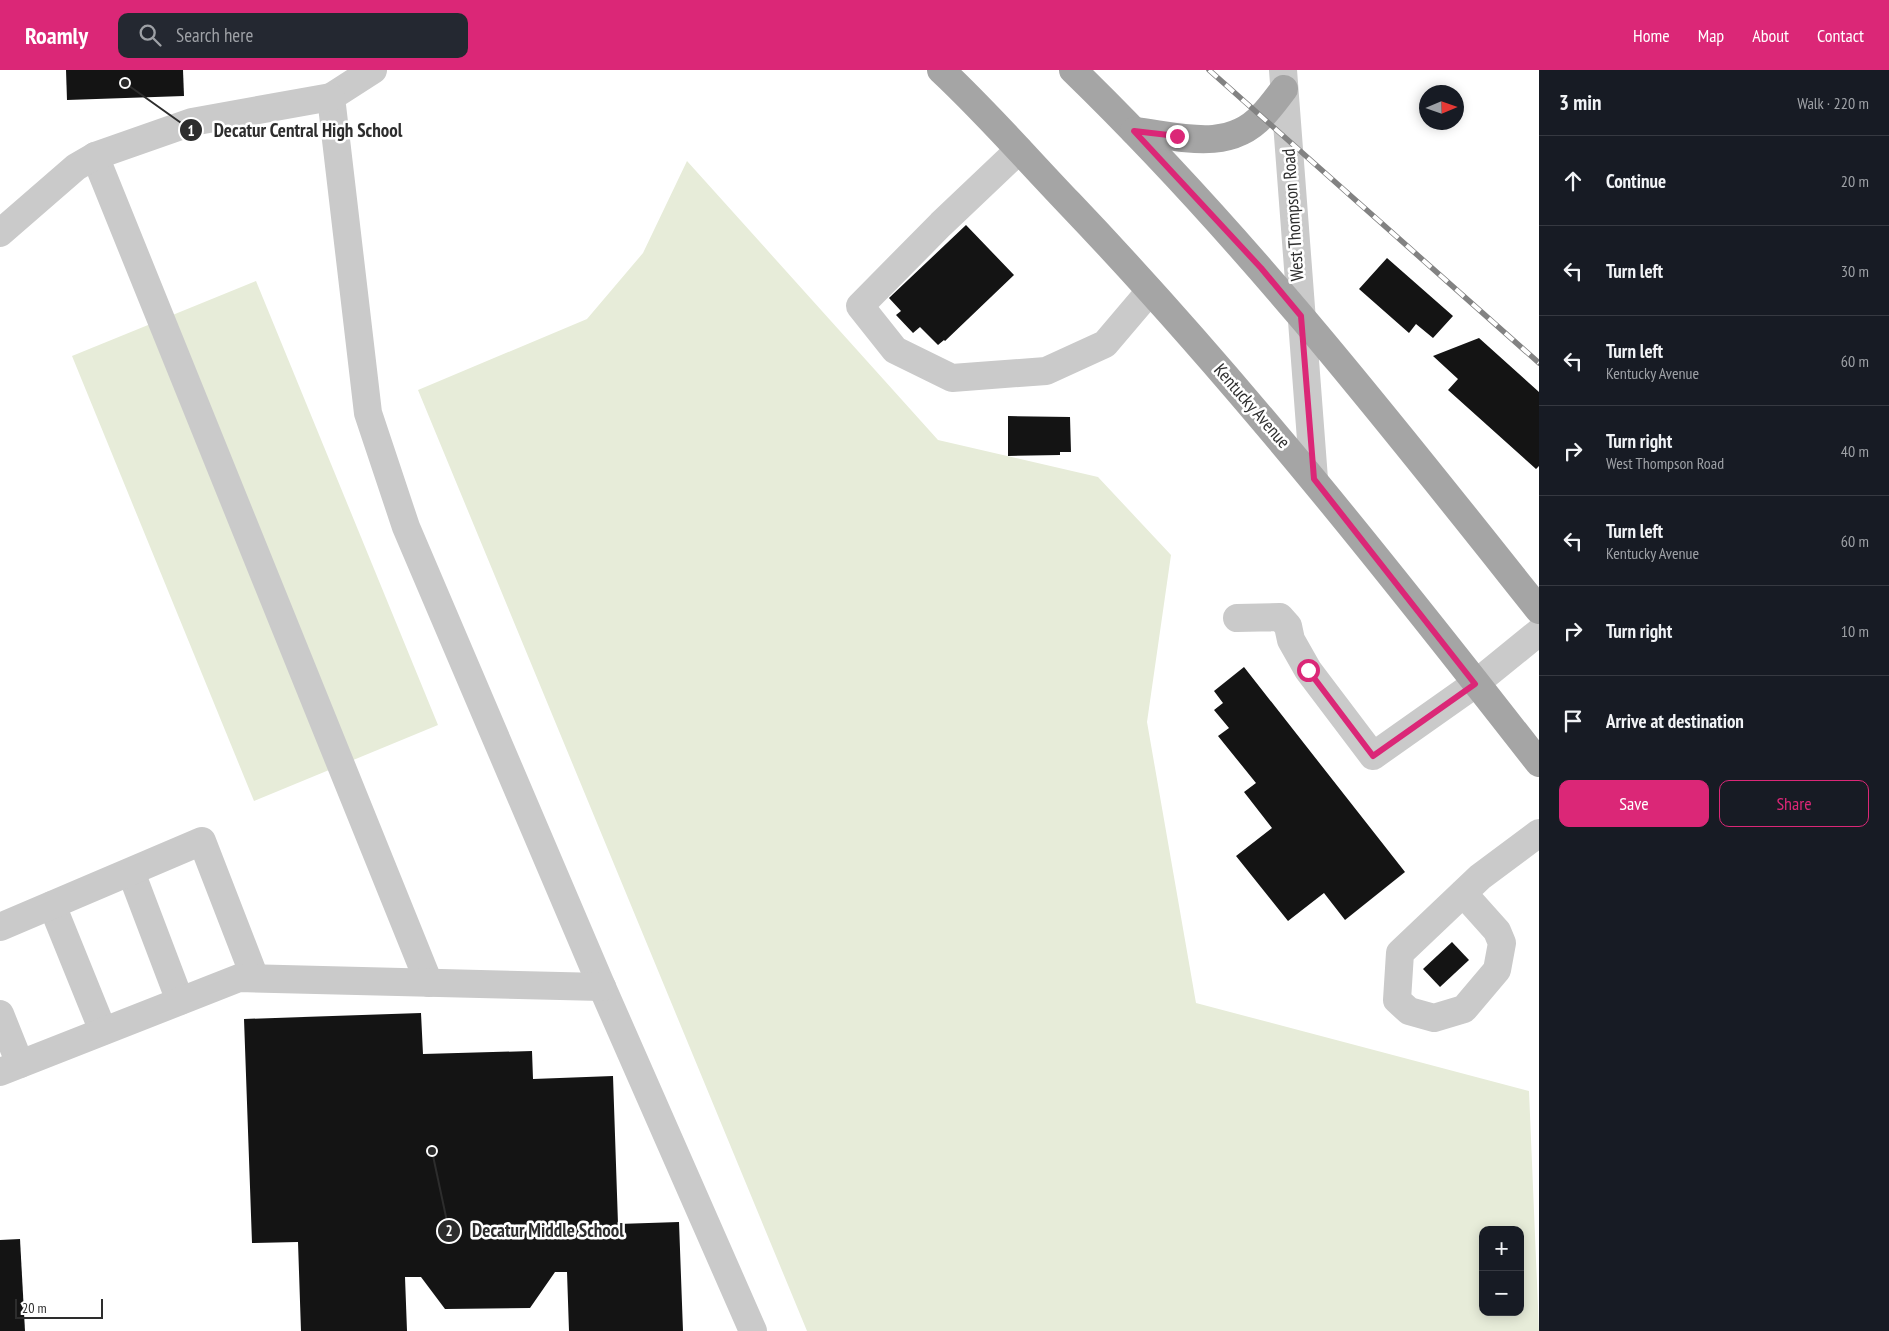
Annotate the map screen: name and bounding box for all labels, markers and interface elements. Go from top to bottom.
search box [118,13,468,58]
text: Roamly [25,20,88,51]
icon: search [136,21,164,49]
text: Search here [176,23,253,47]
text: Home [1633,24,1670,47]
text: Map [1698,24,1724,47]
text: About [1752,24,1789,47]
text: Contact [1817,24,1864,47]
north arrow [1419,85,1464,130]
text: 3 min [1559,89,1601,116]
text: Walk · 220 m [1797,93,1869,113]
callout: Decatur Central High School [179,113,412,147]
text: Decatur Central High School [214,118,403,142]
text: 1 [187,121,195,140]
route end [1166,125,1189,148]
street label: West Thompson Road [1276,148,1309,282]
icon: ahead [1559,167,1587,195]
text: Continue [1606,169,1666,193]
text: 20 m [1841,171,1869,191]
icon: left [1559,257,1587,285]
text: Turn left [1606,259,1663,283]
text: 30 m [1841,261,1869,281]
text: Turn left [1606,339,1663,363]
icon: left [1559,347,1587,375]
text: 60 m [1841,351,1869,371]
street label: Kentucky Avenue [1209,359,1295,453]
text: Kentucky Avenue [1606,363,1699,383]
text: Turn right [1606,429,1672,453]
icon: right [1559,437,1587,465]
text: 40 m [1841,441,1869,461]
text: West Thompson Road [1606,453,1724,473]
text: Turn left [1606,519,1663,543]
icon: left [1559,527,1587,555]
text: 60 m [1841,531,1869,551]
text: Kentucky Avenue [1606,543,1699,563]
icon: right [1559,617,1587,645]
text: Turn right [1606,619,1672,643]
text: 10 m [1841,621,1869,641]
route start [1297,659,1320,682]
icon: arrive [1559,707,1587,735]
text: Arrive at destination [1606,709,1744,733]
button: Save [1559,780,1709,827]
button: Share [1719,780,1869,827]
callout: Decatur Middle School [437,1214,634,1248]
text: Decatur Middle School [472,1218,624,1242]
text: 2 [445,1221,453,1240]
map controls [1479,1226,1524,1316]
button: + [1479,1226,1524,1271]
button: − [1479,1271,1524,1316]
scale bar [15,1296,102,1319]
text: 20 m [22,1299,47,1317]

